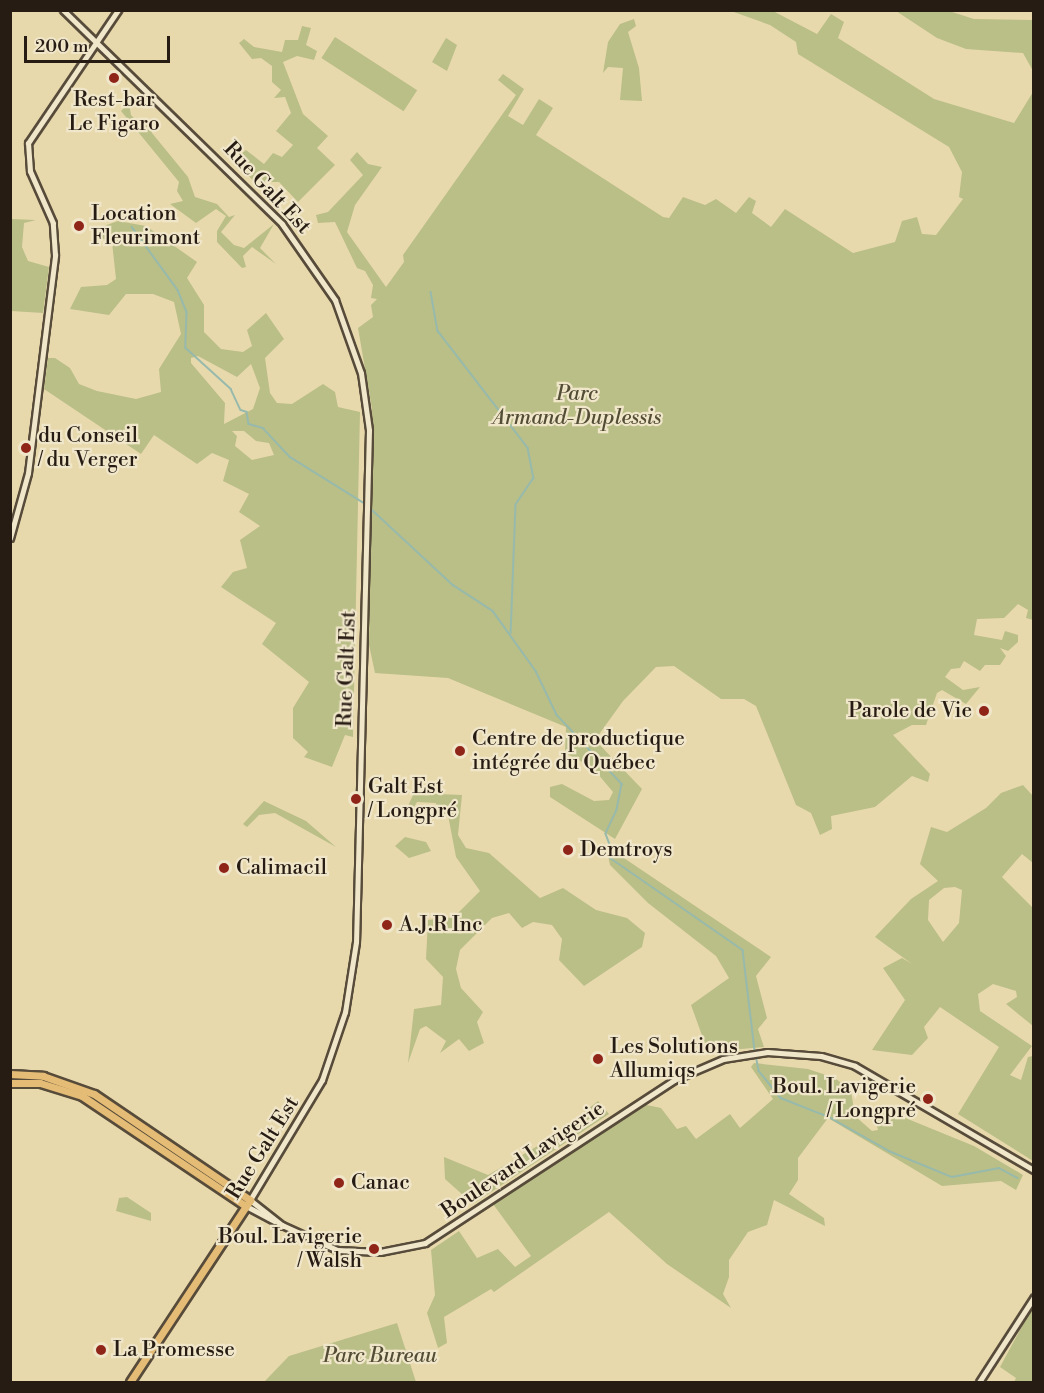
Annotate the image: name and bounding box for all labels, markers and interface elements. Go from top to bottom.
scale bar [27,24,172,62]
text: 200 m [35,35,89,58]
marker: Rest-bar Le Figaro [107,71,121,85]
place label: Rest-bar Le Figaro [68,87,160,137]
street label: Rue Galt Est [218,137,316,239]
place label: Location Fleurimont [91,201,200,251]
marker: Location Fleurimont [72,219,86,233]
park label: Parc Armand-Duplessis [493,381,661,431]
place label: du Conseil / du Verger [38,423,138,473]
marker: du Conseil / du Verger [19,441,33,455]
street label: Rue Galt Est [332,610,362,728]
place label: Parole de Vie [848,698,972,724]
marker: Parole de Vie [977,704,991,718]
place label: Centre de productique intégrée du Québec [472,726,685,776]
marker: Centre de productique intégrée du Québec [453,744,467,758]
place label: Galt Est / Longpré [368,774,457,824]
marker: Galt Est / Longpré [349,792,363,806]
place label: Demtroys [580,837,672,863]
marker: Demtroys [561,843,575,857]
place label: Calimacil [236,855,327,881]
marker: Calimacil [217,861,231,875]
place label: A.J.R Inc [399,912,483,938]
marker: A.J.R Inc [380,918,394,932]
place label: Les Solutions Allumiqs [610,1034,738,1084]
marker: Les Solutions Allumiqs [591,1052,605,1066]
place label: Boul. Lavigerie / Longpré [772,1074,916,1124]
street label: Rue Galt Est [221,1092,305,1204]
marker: Boul. Lavigerie / Longpré [921,1092,935,1106]
street label: Boulevard Lavigerie [437,1096,609,1224]
place label: Canac [351,1170,410,1196]
marker: Canac [332,1176,346,1190]
place label: Boul. Lavigerie / Walsh [218,1224,362,1274]
marker: Boul. Lavigerie / Walsh [367,1242,381,1256]
place label: La Promesse [113,1337,235,1363]
marker: La Promesse [94,1343,108,1357]
park label: Parc Bureau [323,1343,437,1369]

